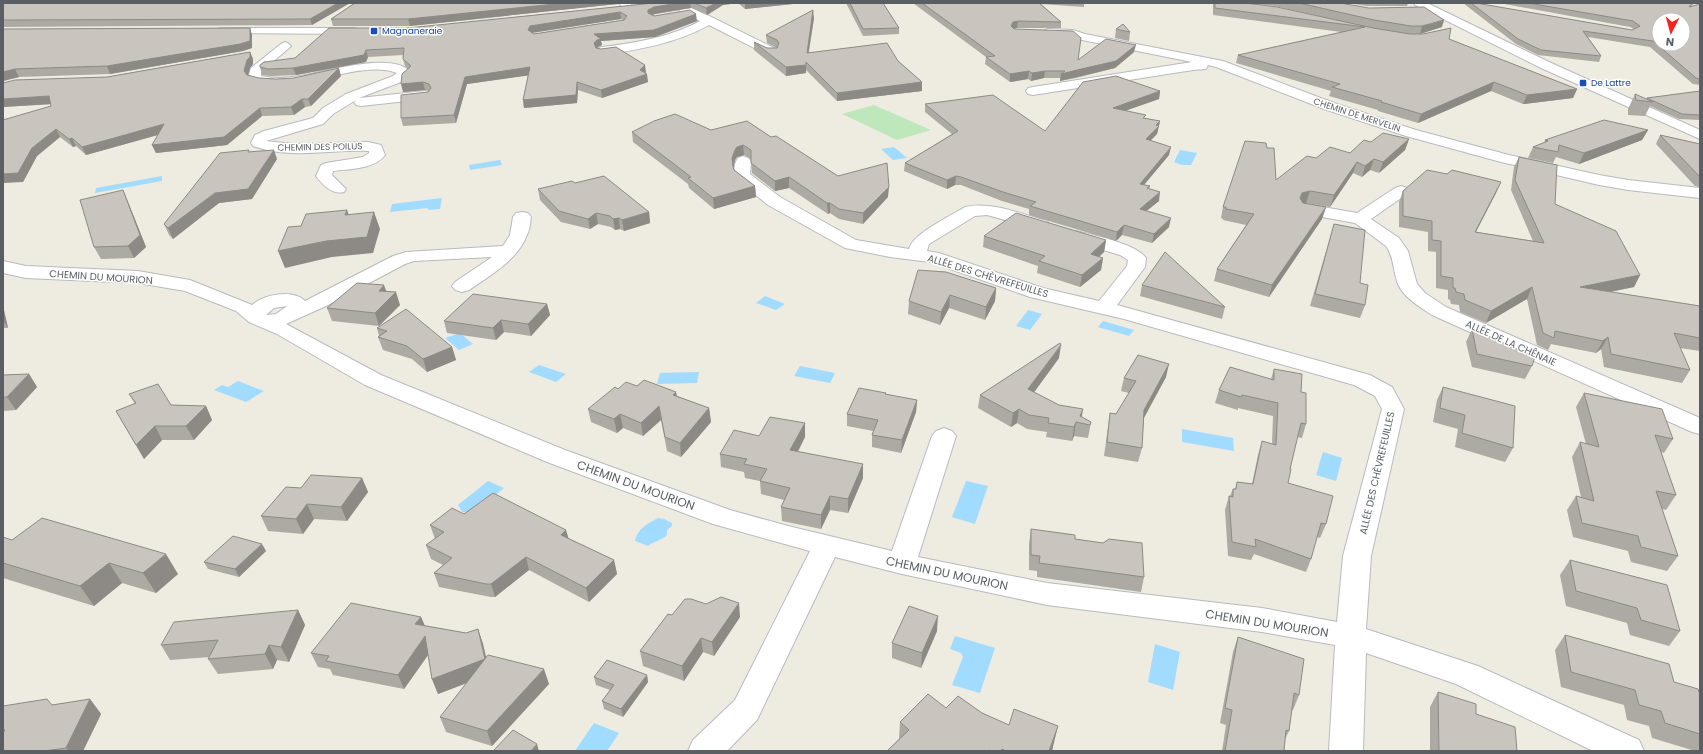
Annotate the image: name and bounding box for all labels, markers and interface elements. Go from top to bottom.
north arrow [1651,12,1691,52]
place label: Magnaneraie [382,25,443,37]
marker: Magnaneraie [369,26,379,36]
text: N [1665,34,1675,50]
place label: De Lattre [1591,77,1631,89]
marker: De Lattre [1578,78,1588,88]
street label: CHEMIN DE MERVELIN [1312,95,1402,135]
street label: CHEMIN DES POILUS [277,140,363,154]
street label: ALLÉE DES CHÈVREFEUILLES [926,250,1050,302]
street label: CHEMIN DU MOURION [49,266,153,288]
street label: ALLÉE DE LA CHÊNAIE [1463,316,1559,370]
street label: ALLÉE DES CHÈVREFEUILLES [1356,410,1398,536]
street label: CHEMIN DU MOURION [575,456,697,514]
street label: CHEMIN DU MOURION [884,552,1010,594]
street label: CHEMIN DU MOURION [1204,605,1330,641]

